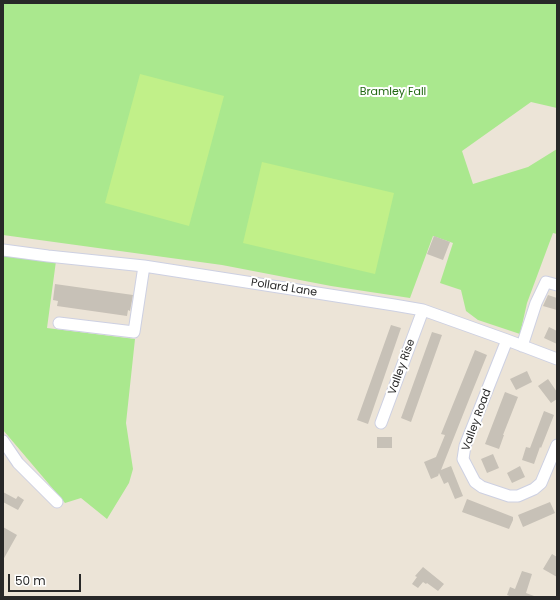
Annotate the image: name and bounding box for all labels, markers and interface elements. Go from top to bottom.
park label: Bramley Fall [360,85,426,99]
street label: Pollard Lane [250,276,318,300]
street label: Valley Rise [386,337,418,397]
street label: Valley Road [460,387,494,453]
scale bar [10,566,83,592]
text: 50 m [15,572,46,589]

